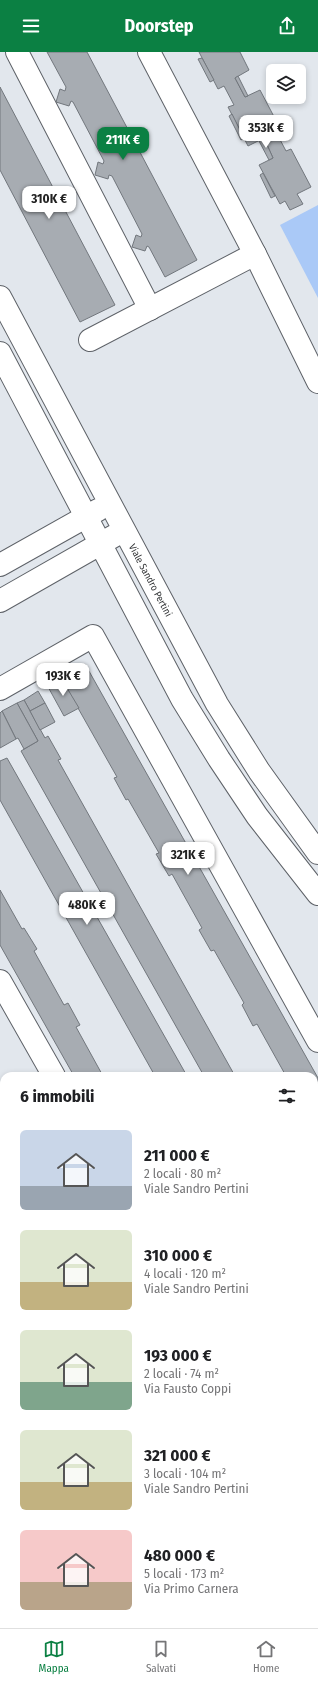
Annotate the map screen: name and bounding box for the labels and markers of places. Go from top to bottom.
pin: 353K € [233,115,299,149]
pin: 211K € [90,127,156,161]
pin: 310K € [16,186,82,220]
pin: 193K € [30,663,96,697]
pin: 321K € [155,842,221,876]
pin: 480K € [54,892,120,926]

